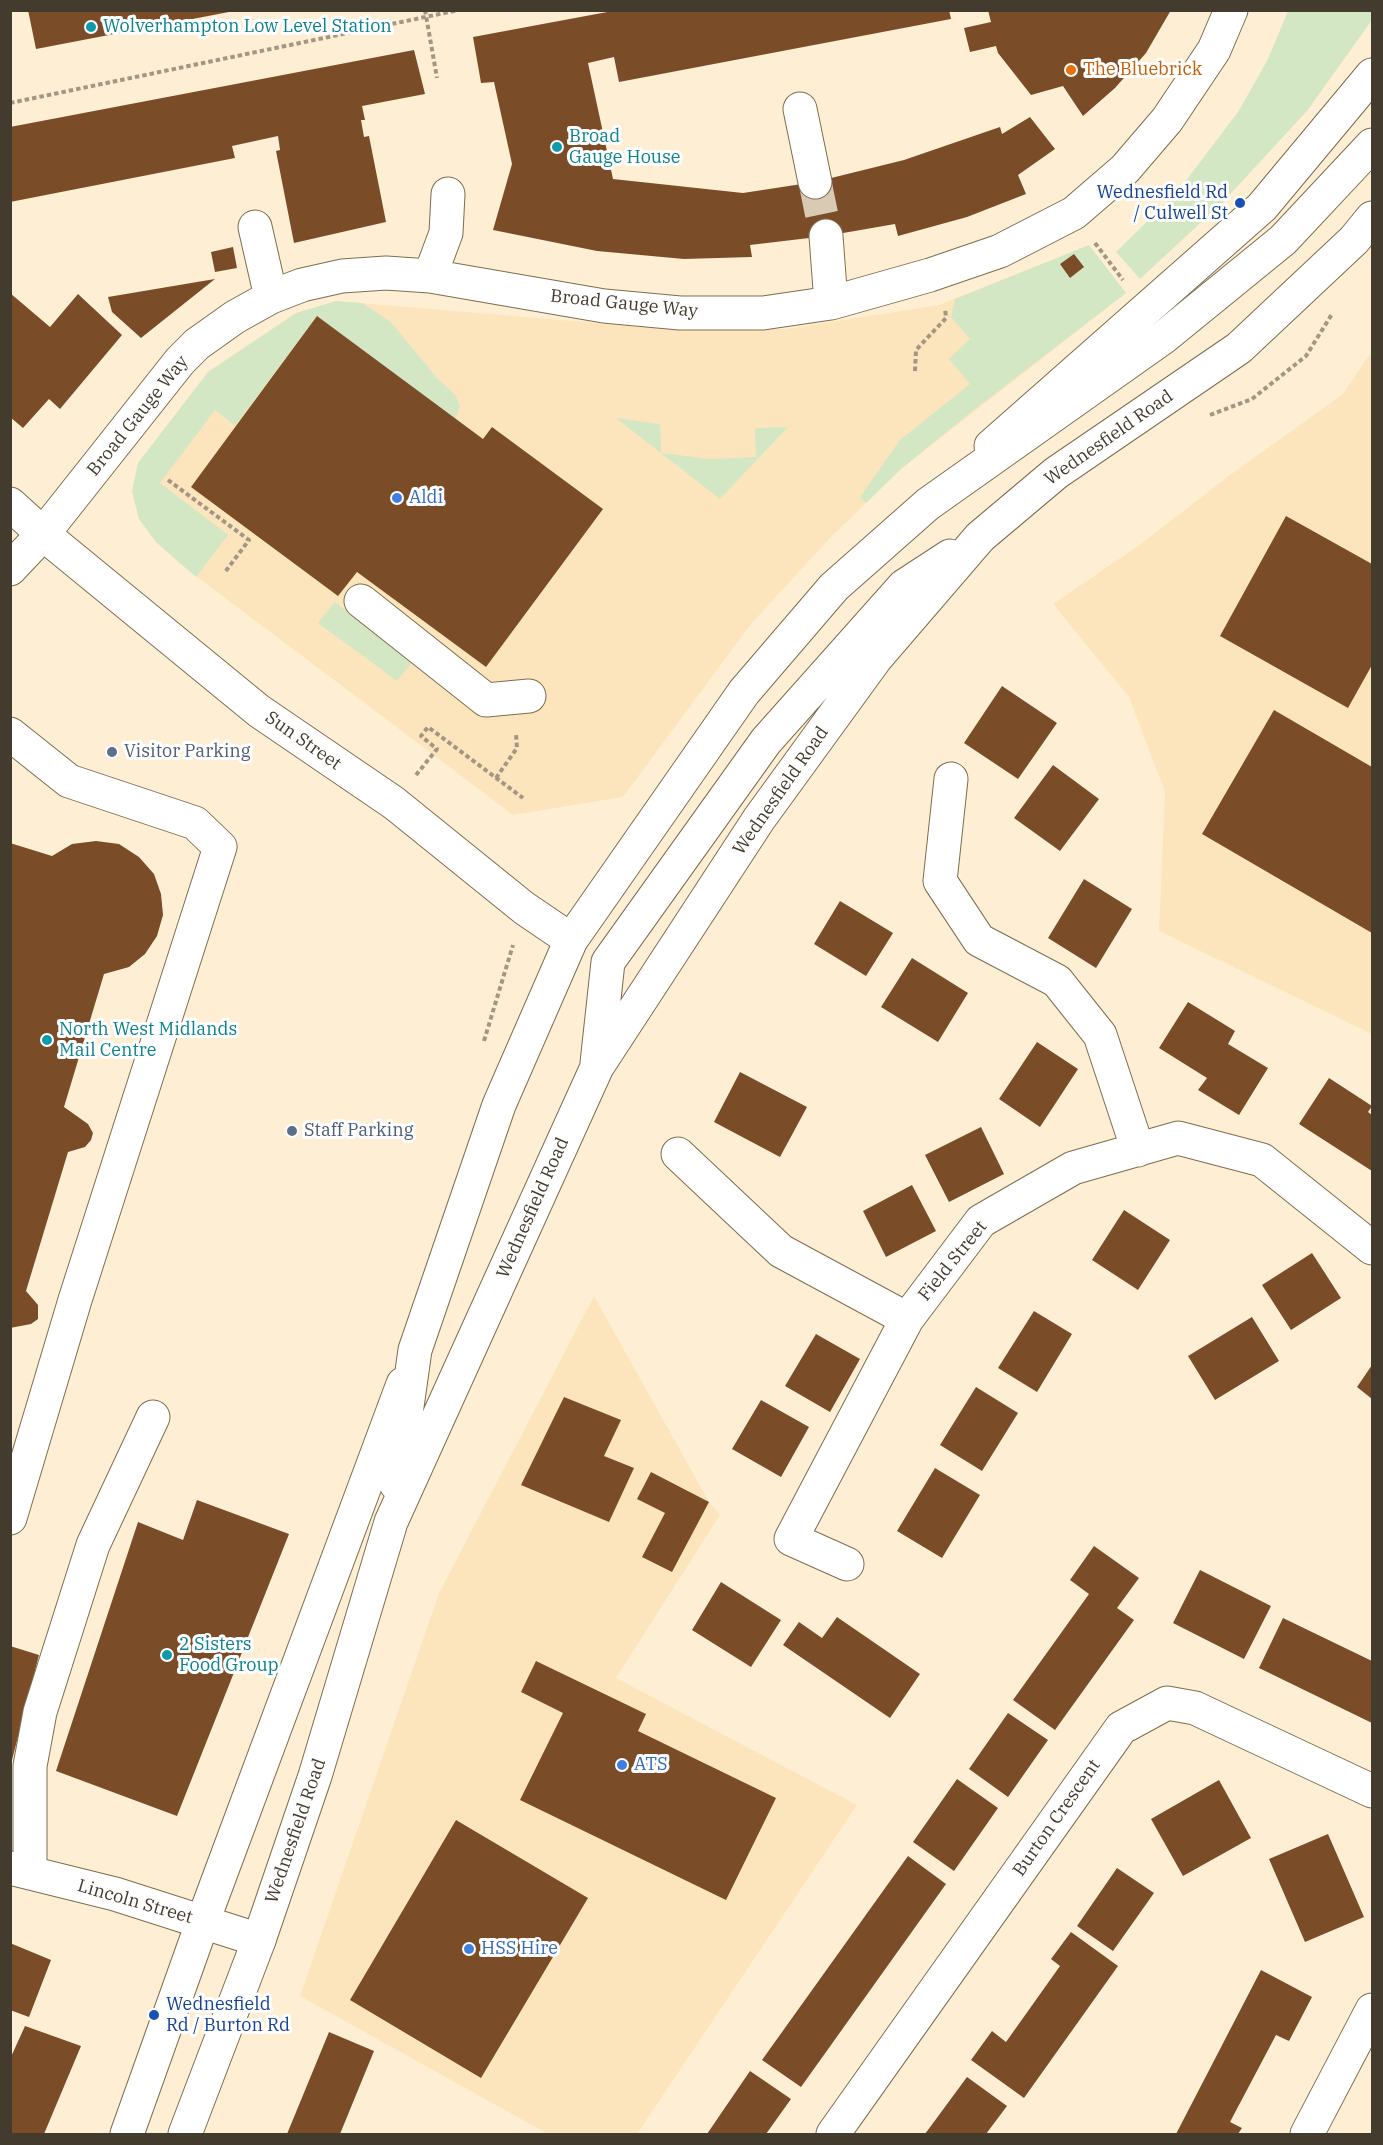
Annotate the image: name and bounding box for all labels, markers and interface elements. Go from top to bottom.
place label: Wolverhampton Low Level Station [103,16,392,38]
marker: Wolverhampton Low Level Station [84,20,98,34]
place label: The Bluebrick [1083,59,1202,81]
marker: The Bluebrick [1064,63,1078,77]
place label: Broad Gauge House [569,126,680,168]
marker: Broad Gauge House [550,140,564,154]
place label: Wednesfield Rd / Culwell St [1096,182,1228,224]
marker: Wednesfield Rd / Culwell St [1233,196,1247,210]
street label: Broad Gauge Way [549,285,699,323]
street label: Broad Gauge Way [83,352,193,480]
street label: Wednesfield Road [1041,386,1177,490]
place label: Aldi [409,487,443,509]
marker: Aldi [390,491,404,505]
street label: Sun Street [261,707,345,775]
street label: Wednesfield Road [729,723,833,859]
place label: Visitor Parking [124,741,251,763]
marker: Visitor Parking [105,745,119,759]
place label: North West Midlands Mail Centre [59,1019,237,1062]
marker: North West Midlands Mail Centre [40,1033,54,1047]
place label: Staff Parking [304,1120,413,1142]
marker: Staff Parking [285,1124,299,1138]
street label: Wednesfield Road [492,1134,574,1282]
street label: Field Street [914,1216,992,1306]
place label: 2 Sisters Food Group [179,1634,279,1676]
marker: 2 Sisters Food Group [160,1648,174,1662]
place label: ATS [634,1754,668,1776]
street label: Burton Crescent [1009,1755,1105,1881]
street label: Wednesfield Road [261,1756,331,1906]
marker: ATS [615,1758,629,1772]
street label: Lincoln Street [75,1875,195,1929]
place label: HSS Hire [481,1938,558,1960]
marker: HSS Hire [462,1942,476,1956]
place label: Wednesfield Rd / Burton Rd [166,1994,290,2036]
marker: Wednesfield Rd / Burton Rd [147,2008,161,2022]

